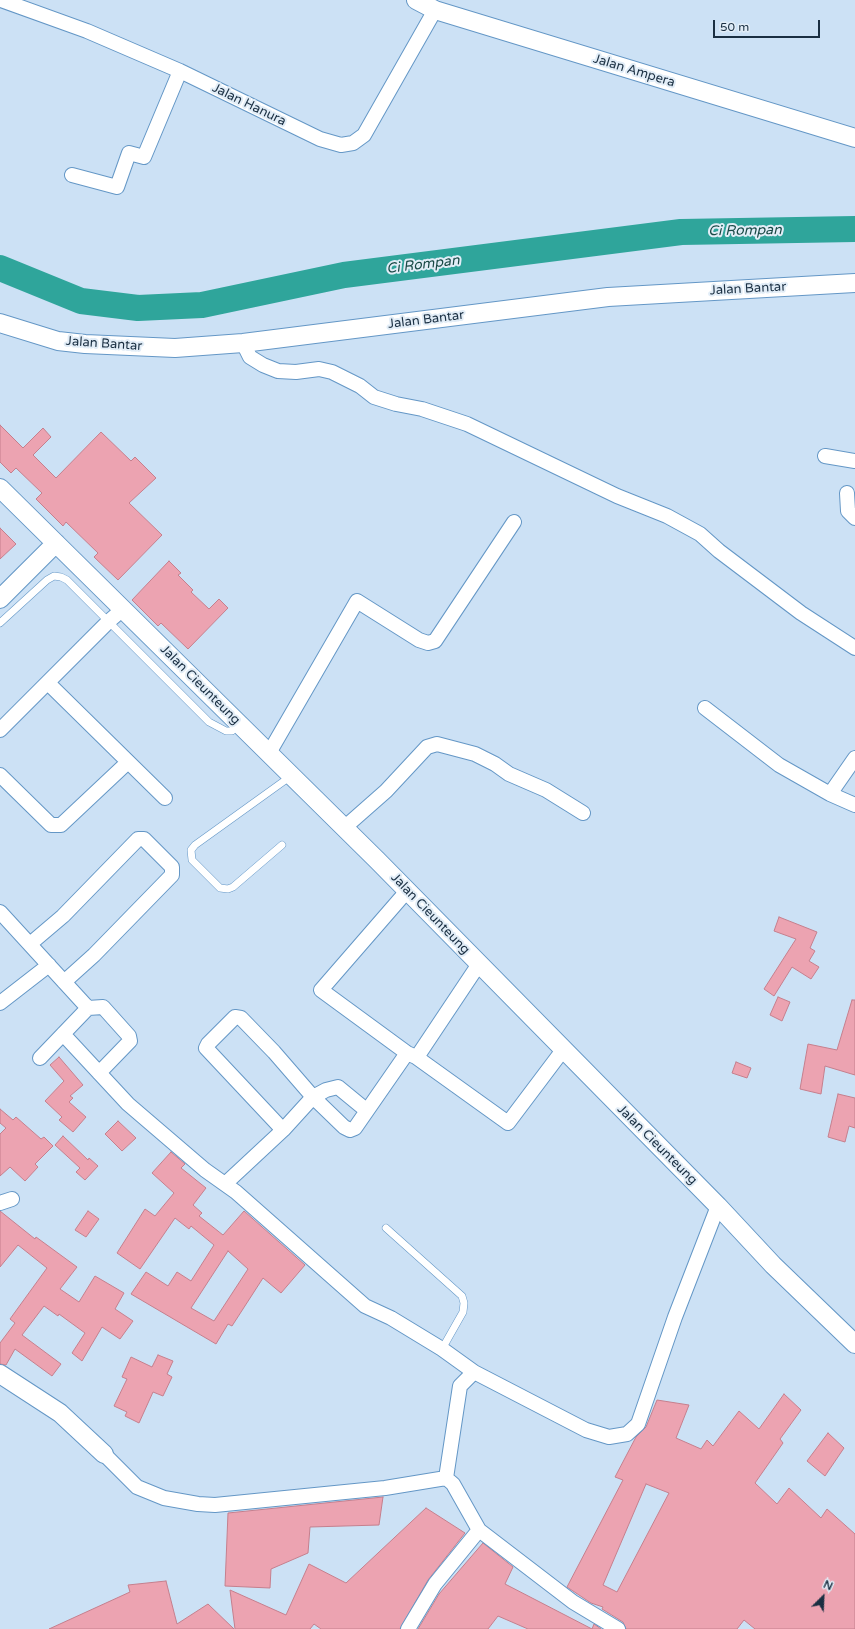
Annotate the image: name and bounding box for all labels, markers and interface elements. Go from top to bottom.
scale bar [715,12,822,38]
text: 50 m [720,20,749,34]
street label: Jalan Ampera [591,51,677,91]
street label: Jalan Hanura [209,80,289,130]
water label: Ci Rompan [708,222,782,240]
water label: Ci Rompan [386,252,460,278]
street label: Jalan Bantar [709,279,787,299]
street label: Jalan Bantar [387,308,465,332]
street label: Jalan Bantar [65,334,143,354]
street label: Jalan Cieunteung [157,642,243,728]
street label: Jalan Cieunteung [387,870,473,958]
street label: Jalan Cieunteung [614,1102,700,1188]
north arrow [803,1577,843,1617]
text: N [821,1578,835,1593]

